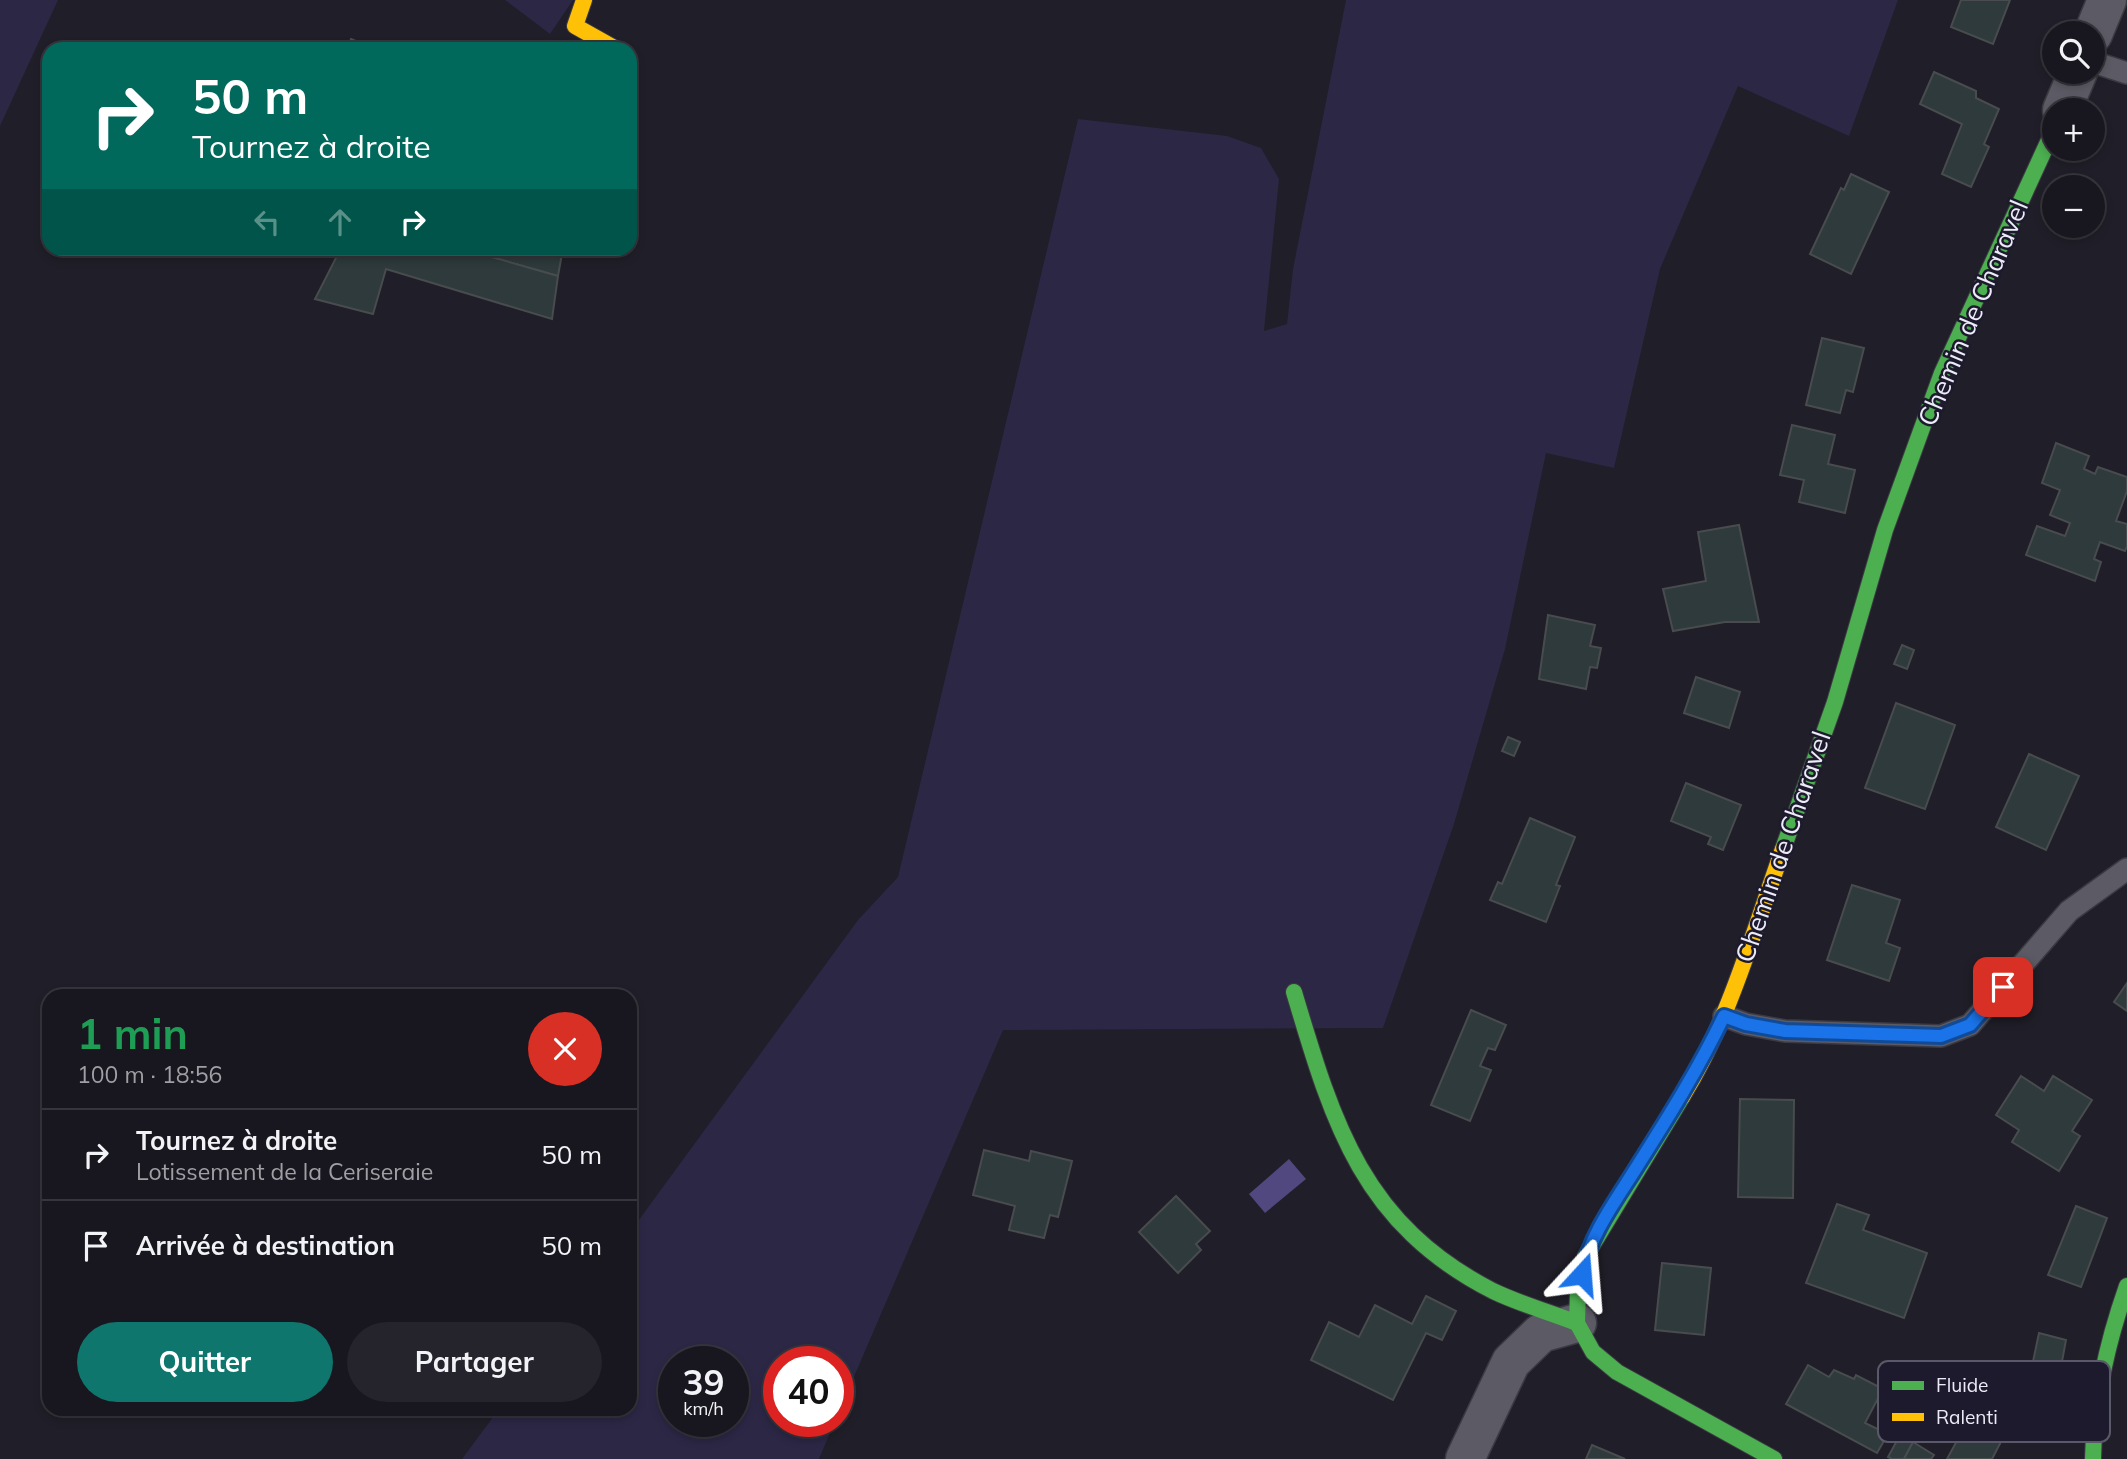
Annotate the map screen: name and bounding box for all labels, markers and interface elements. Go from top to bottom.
map controls [2042,21,2105,238]
button: search [2042,21,2105,84]
text: 50 m [192,65,308,126]
icon: right [77,70,168,161]
button: + [2042,98,2105,161]
text: Tournez à droite [192,126,431,166]
button: − [2042,175,2105,238]
street label: Chemin de Charavel [1910,195,2035,431]
icon: left [248,203,286,241]
icon: ahead [321,203,359,241]
icon: right [394,203,432,241]
street label: Chemin de Charavel [1728,727,1838,967]
pin [1973,957,2033,1017]
icon: arrive [1984,968,2022,1006]
text: 1 min [77,1007,188,1060]
button: close [528,1012,602,1086]
text: 100 m · 18:56 [77,1060,222,1089]
text: Tournez à droite [136,1124,337,1157]
icon: right [77,1136,115,1174]
text: 50 m [541,1138,602,1171]
text: Lotissement de la Ceriseraie [136,1157,433,1186]
icon: arrive [77,1227,115,1265]
text: Arrivée à destination [136,1229,395,1262]
text: 50 m [541,1229,602,1262]
position arrow [1545,1237,1619,1311]
button: Quitter [77,1322,333,1402]
button: Partager [347,1322,602,1402]
speed limit sign: 40 [763,1346,854,1437]
text: 39 [682,1360,725,1404]
legend [1878,1361,2110,1442]
text: Fluide [1936,1373,1988,1397]
text: km/h [683,1397,724,1420]
text: Ralenti [1936,1405,1998,1429]

